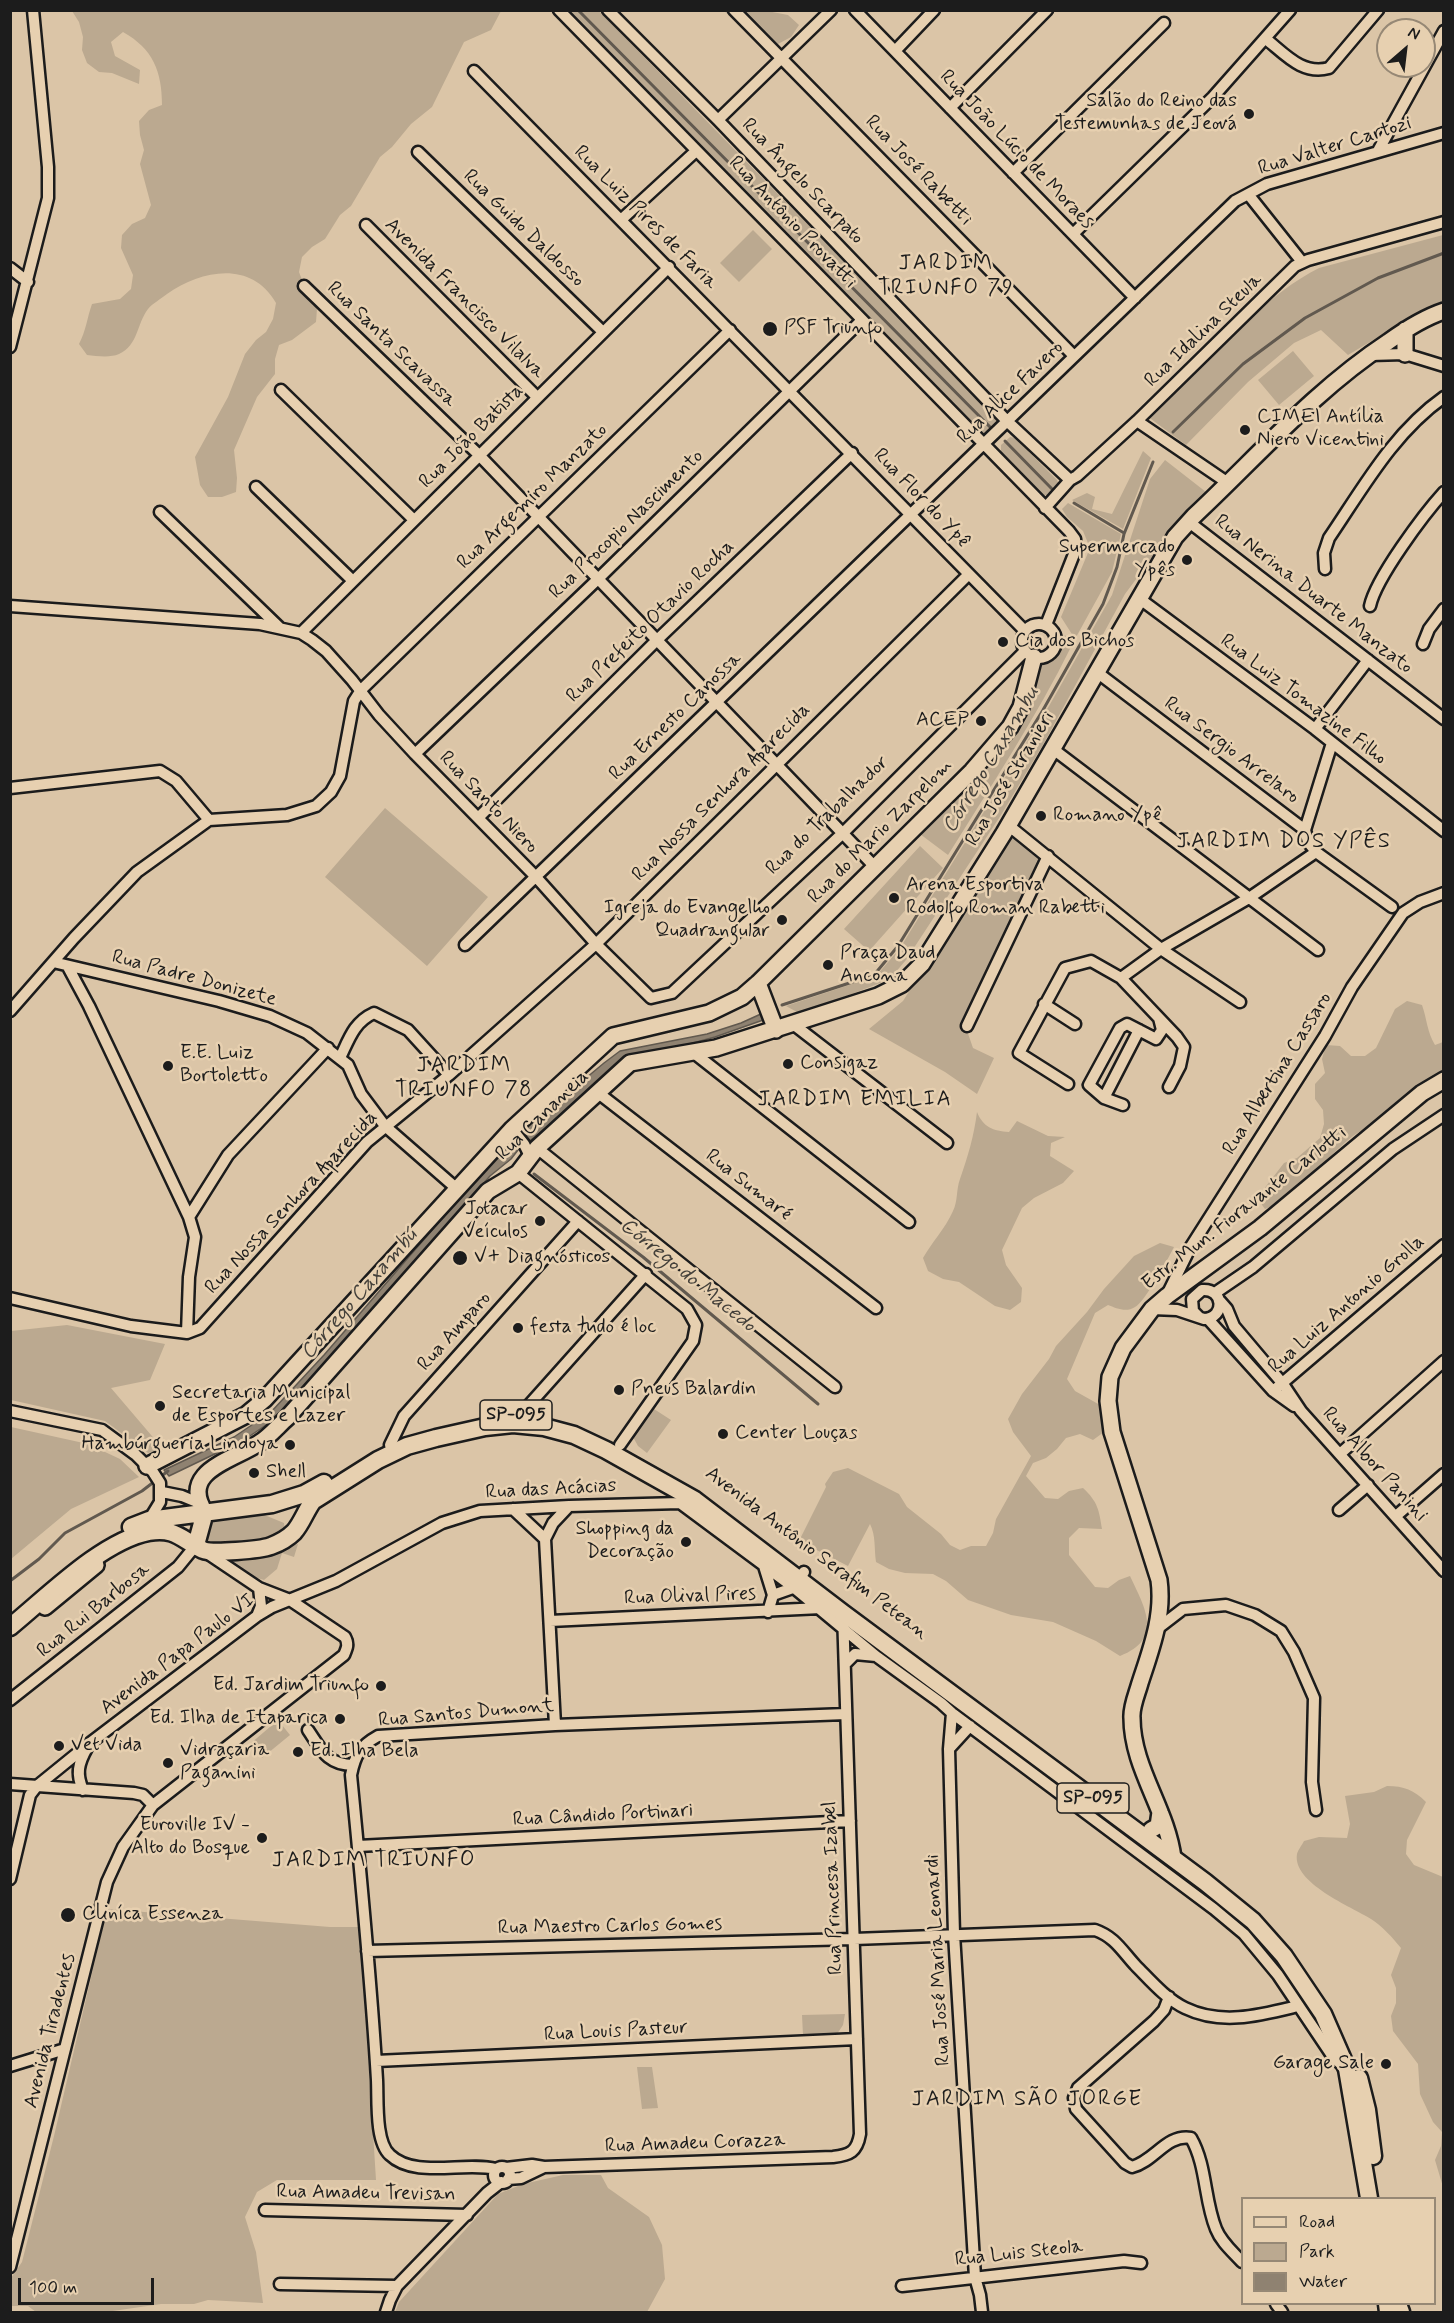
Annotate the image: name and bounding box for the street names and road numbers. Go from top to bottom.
street label: Rua João Lúcio de Moraes [934,65,1098,235]
street label: Rua José Rabetti [859,111,977,231]
street label: Rua Valter Cartozi [1255,112,1415,182]
street label: Rua Ângelo Scarpato [736,114,868,250]
street label: Rua Luiz Pires de Faria [568,141,722,295]
street label: Rua Antônio Provatti [723,152,861,294]
street label: Rua Guido Daldosso [457,165,589,293]
street label: Avenida Francisco Vilalva [379,214,549,384]
street label: Rua Idalina Steula [1140,269,1268,393]
street label: Rua Santa Scavassa [321,277,461,413]
street label: Rua Alice Favero [953,336,1069,450]
street label: Rua João Batista [415,380,529,494]
street label: Rua Argemiro Manzato [453,419,613,575]
street label: Rua Flor do Ypê [867,444,975,554]
street label: Rua Procopio Nascimento [545,445,709,605]
street label: Rua Nerina Duarte Manzato [1209,510,1417,680]
street label: Rua Prefeito Otavio Rocha [562,535,740,709]
street label: Rua Luiz Tomazine Filho [1215,629,1391,771]
street label: Rua Ernesto Canossa [605,648,747,786]
street label: Rua Sergio Arrelaro [1158,692,1304,810]
street label: Rua Nossa Senhora Aparecida [628,699,816,887]
street label: Rua José Stranieri [961,707,1061,851]
street label: Rua Santo Niero [433,747,543,859]
street label: Rua do Trabalhador [761,751,895,881]
street label: Rua do Mario Zarpelom [804,755,958,909]
street label: Rua Padre Donizete [109,945,279,1013]
street label: Rua Albertina Cassaro [1218,988,1338,1160]
street label: Rua Cananeia [491,1066,595,1166]
street label: Rua Nossa Senhora Aparecida [201,1106,383,1300]
street label: Estr. Mun. Fioravante Carlotti [1138,1122,1352,1296]
street label: Rua Sumaré [700,1145,796,1227]
street label: Rua Luiz Antonio Grolla [1264,1231,1430,1379]
street label: Rua Amparo [413,1287,497,1377]
road number: SP-095 [480,1400,552,1430]
street label: Rua Albor Panini [1316,1403,1432,1527]
street label: Avenida Antônio Serafim Petean [700,1462,932,1646]
street label: Rua das Acácias [485,1475,617,1505]
street label: Rua Rui Barbosa [33,1558,155,1664]
street label: Rua Olival Pires [624,1583,756,1611]
street label: Avenida Papa Paulo VI [96,1589,260,1721]
street label: Rua Santos Dumont [377,1694,555,1734]
road number: SP-095 [1057,1783,1129,1813]
street label: Rua Cândido Portinari [512,1799,694,1833]
street label: Rua Princesa Izabel [819,1801,849,1975]
street label: Rua José Maria Leonardi [921,1854,957,2066]
street label: Rua Maestro Carlos Gomes [497,1913,723,1941]
street label: Avenida Tiradentes [20,1951,82,2111]
street label: Rua Louis Pasteur [543,2016,689,2048]
street label: Rua Amadeu Corazza [604,2129,786,2159]
street label: Rua Amadeu Trevisan [276,2180,456,2208]
street label: Rua Luis Steola [954,2235,1084,2273]

